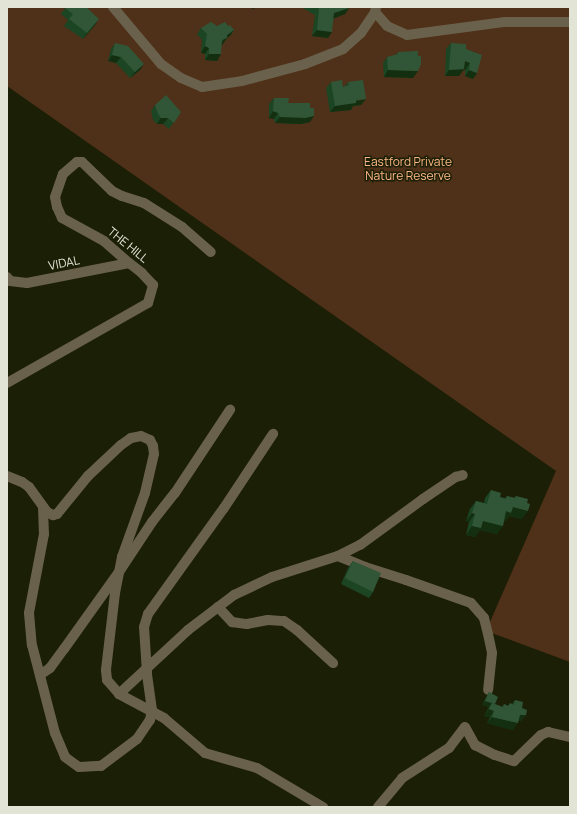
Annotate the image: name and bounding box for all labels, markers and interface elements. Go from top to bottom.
park label: Eastford Private Nature Reserve [364,155,452,183]
street label: THE HILL [105,224,151,266]
street label: VIDAL [47,253,81,273]

